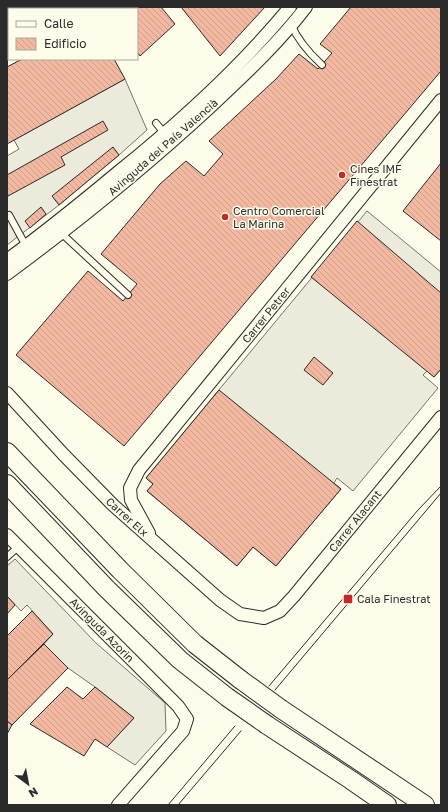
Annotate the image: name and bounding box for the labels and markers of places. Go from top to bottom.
place label: Cines IMF Finestrat [350,162,402,188]
marker: Cines IMF Finestrat [337,170,347,180]
place label: Centro Comercial La Marina [233,204,325,230]
marker: Centro Comercial La Marina [220,212,230,222]
place label: Cala Finestrat [357,592,431,605]
marker: Cala Finestrat [342,593,354,605]

